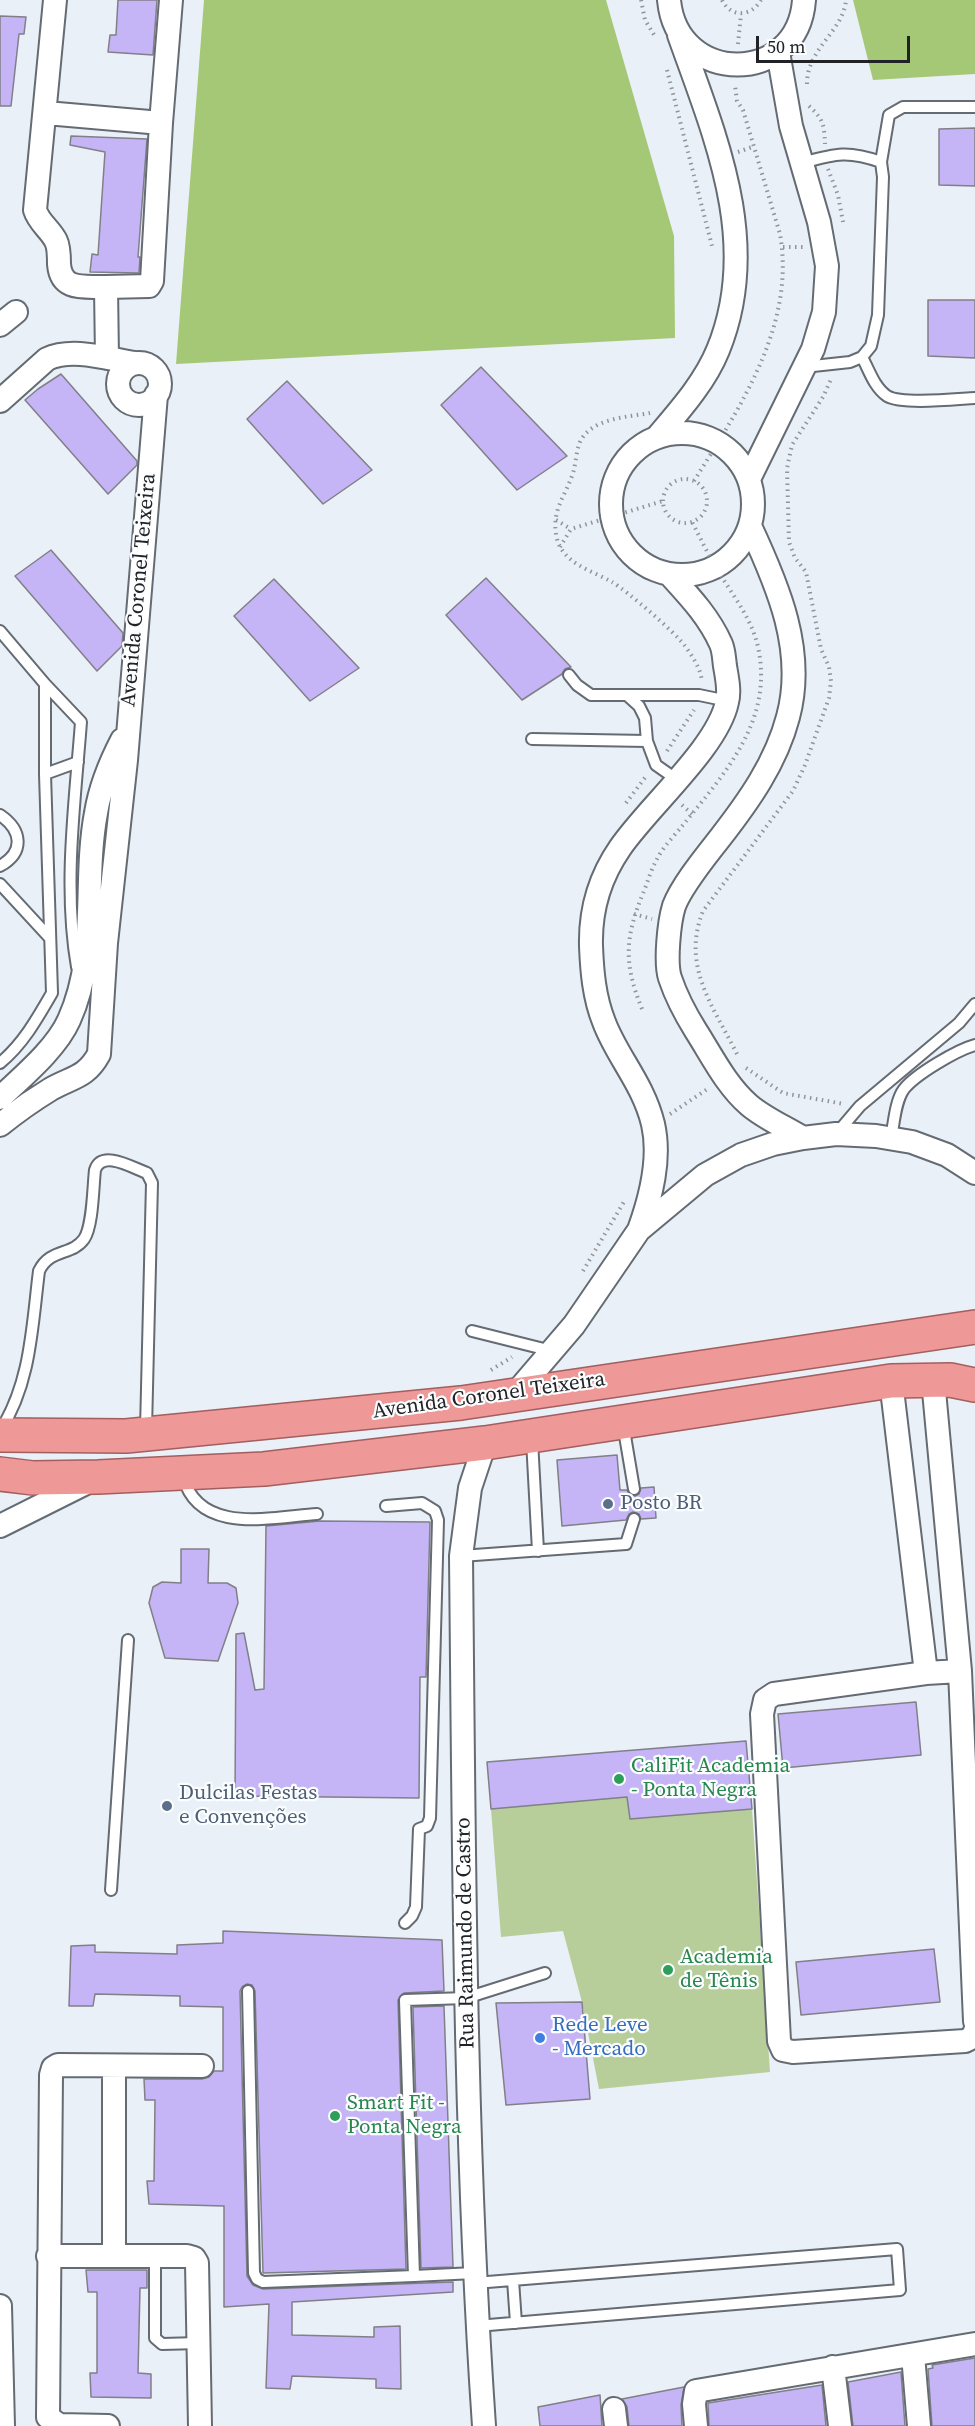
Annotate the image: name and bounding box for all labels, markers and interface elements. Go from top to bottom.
scale bar [759,24,914,62]
text: 50 m [767,34,805,59]
street label: Avenida Coronel Teixeira [116,472,162,708]
street label: Avenida Coronel Teixeira [371,1367,607,1425]
place label: Posto BR [620,1491,702,1517]
marker: Posto BR [601,1497,615,1511]
place label: CaliFit Academia - Ponta Negra [631,1754,790,1804]
marker: CaliFit Academia - Ponta Negra [612,1772,626,1786]
place label: Dulcilas Festas e Convenções [179,1781,317,1831]
marker: Dulcilas Festas e Convenções [160,1799,174,1813]
street label: Rua Raimundo de Castro [451,1817,481,2049]
place label: Academia de Tênis [680,1945,773,1995]
marker: Academia de Tênis [661,1963,675,1977]
place label: Rede Leve - Mercado [552,2013,648,2063]
marker: Rede Leve - Mercado [533,2031,547,2045]
place label: Smart Fit - Ponta Negra [347,2091,462,2141]
marker: Smart Fit - Ponta Negra [328,2109,342,2123]

